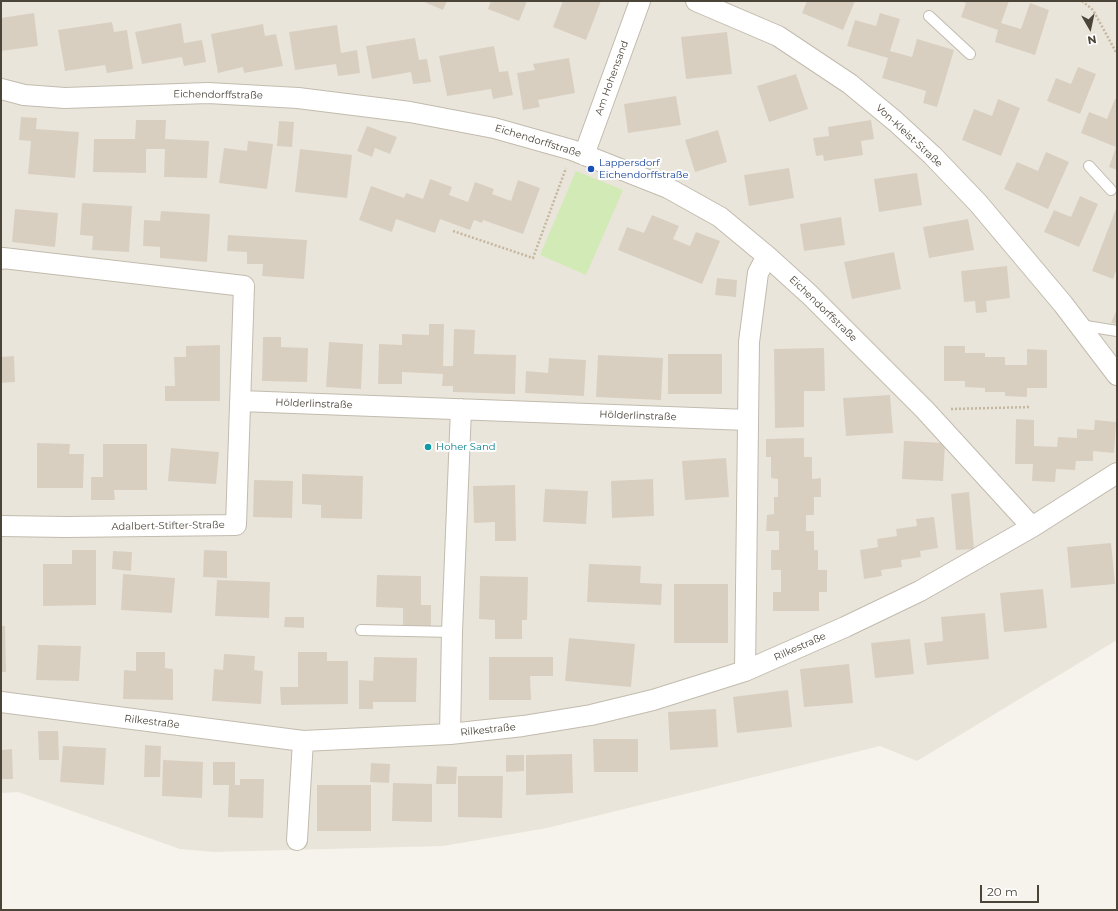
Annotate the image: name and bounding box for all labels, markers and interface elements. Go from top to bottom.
north arrow [1070,8,1110,48]
text: N [1086,32,1097,47]
street label: Am Hohensand [593,39,631,117]
street label: Eichendorffstraße [173,88,263,102]
street label: Von-Kleist-Straße [873,102,945,170]
street label: Eichendorffstraße [493,122,583,160]
place label: Lappersdorf Eichendorffstraße [599,157,689,180]
marker: Lappersdorf Eichendorffstraße [586,164,596,174]
street label: Eichendorffstraße [787,274,859,344]
street label: Hölderlinstraße [275,397,353,411]
street label: Hölderlinstraße [599,409,677,423]
place label: Hoher Sand [436,441,495,453]
marker: Hoher Sand [423,442,433,452]
street label: Adalbert-Stifter-Straße [111,519,225,533]
street label: Rilkestraße [772,630,828,664]
street label: Rilkestraße [124,713,180,731]
street label: Rilkestraße [460,721,516,739]
scale bar [982,877,1041,903]
text: 20 m [987,884,1018,899]

